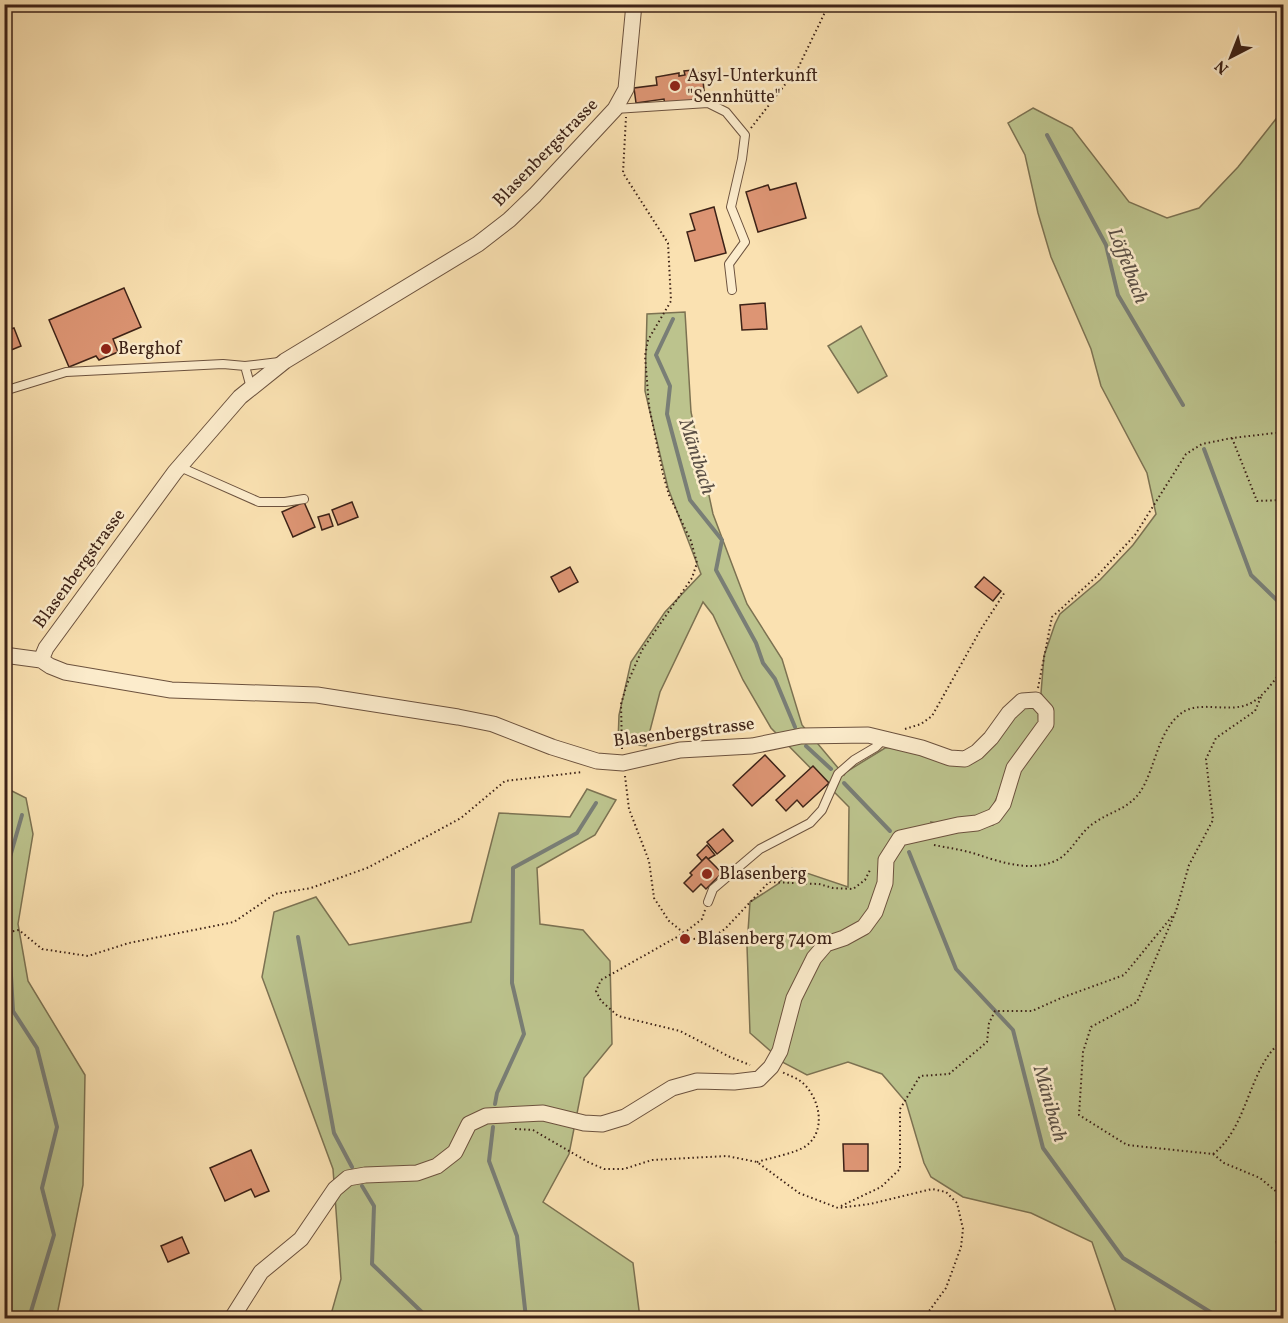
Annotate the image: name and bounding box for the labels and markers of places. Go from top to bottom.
place label: Asyl-Unterkunft "Sennhütte" [687,64,818,110]
marker: Asyl-Unterkunft "Sennhütte" [668,79,682,93]
place label: Berghof [118,337,183,362]
marker: Berghof [99,342,113,356]
place label: Blasenberg [719,862,807,887]
marker: Blasenberg [700,867,714,881]
place label: Blasenberg 740m [697,927,832,952]
marker: Blasenberg 740m [678,932,692,946]

